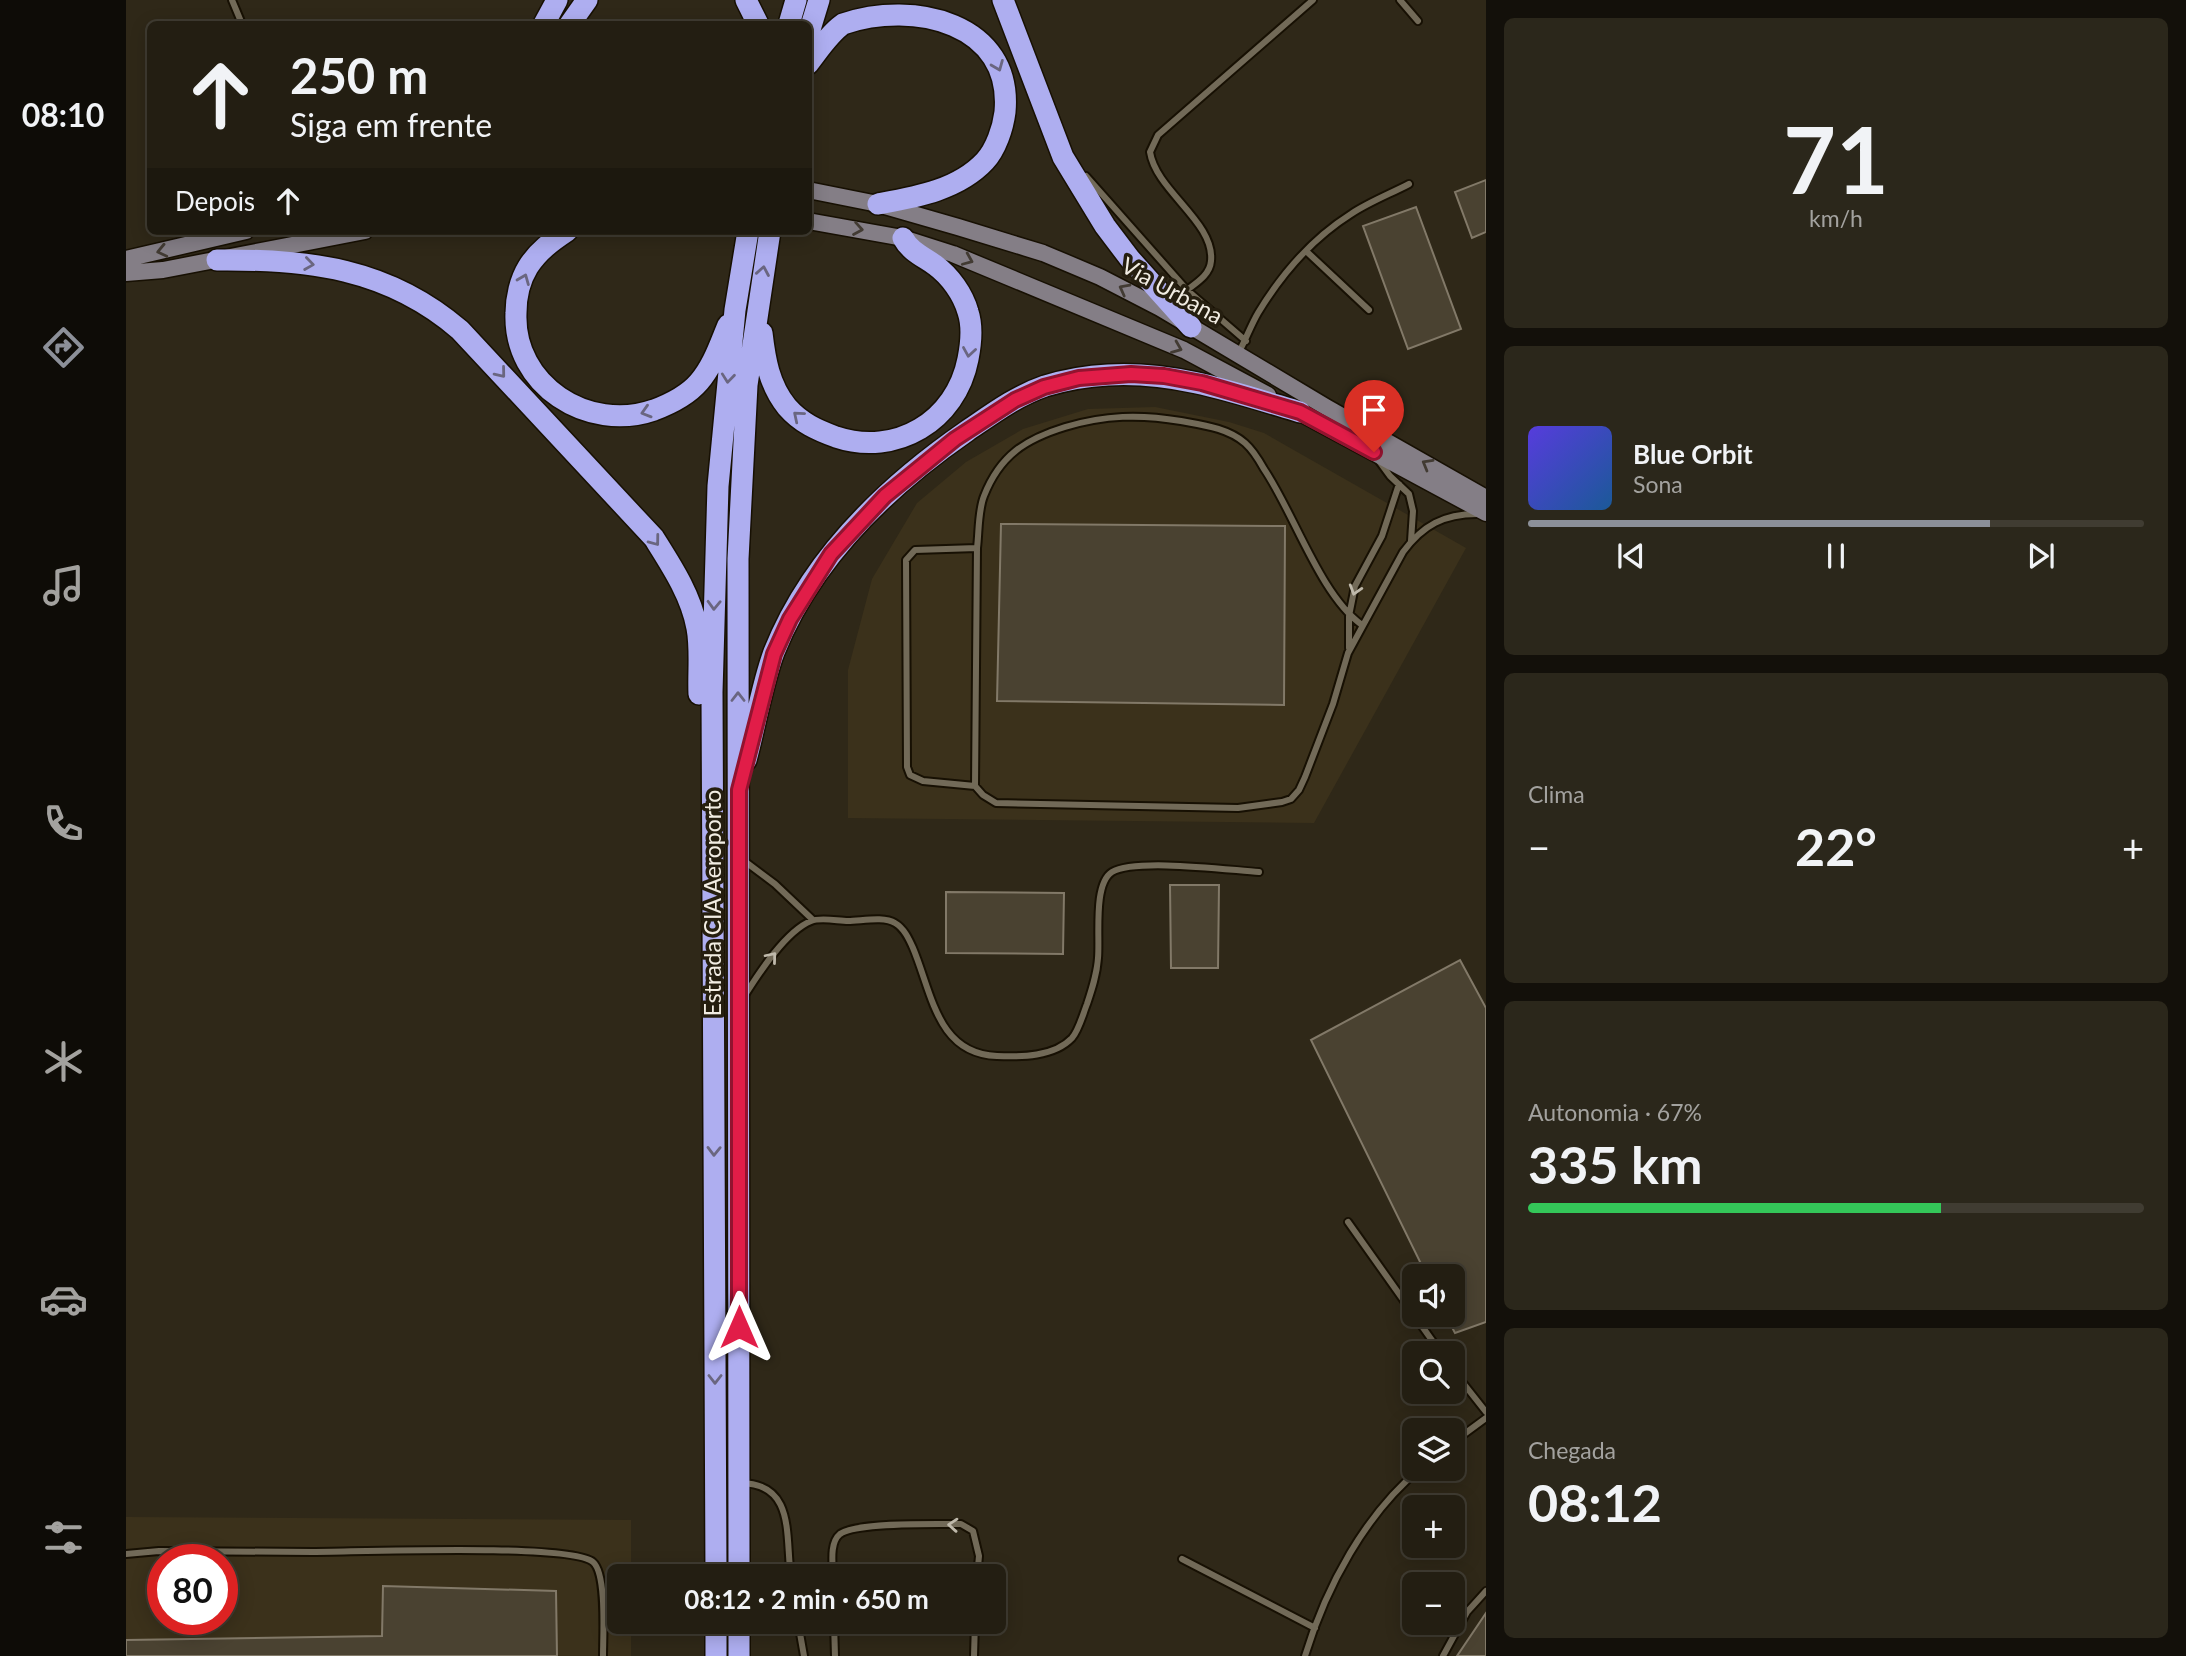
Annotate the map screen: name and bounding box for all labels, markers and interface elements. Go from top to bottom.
text: 250 m [290,46,428,104]
icon: ahead [175,49,266,140]
one-way arrow [990,59,1004,71]
text: 08:10 [22,95,104,134]
text: 71 [1783,104,1889,213]
text: Siga em frente [290,105,492,144]
icon: ahead [269,182,307,220]
text: Depois [175,185,255,217]
text: km/h [1809,204,1863,232]
one-way arrow [852,221,864,236]
one-way arrow [156,242,168,257]
one-way arrow [961,251,973,265]
street label: Via Urbana [1117,251,1228,330]
one-way arrow [303,256,315,271]
one-way arrow [755,265,770,277]
one-way arrow [515,273,529,285]
one-way arrow [1119,284,1131,297]
icon: directions [39,323,88,372]
one-way arrow [1170,340,1183,354]
one-way arrow [962,346,977,358]
one-way arrow [493,366,506,378]
one-way arrow [721,373,736,384]
pin [1344,380,1404,452]
icon: arrive [1355,391,1393,429]
one-way arrow [641,403,653,418]
one-way arrow [793,412,806,424]
text: Blue Orbit [1633,438,1753,470]
one-way arrow [1421,459,1434,472]
text: Sona [1633,470,1683,498]
one-way arrow [646,533,659,546]
icon: previous [1612,537,1650,575]
icon: pause [1817,537,1855,575]
icon: next [2022,537,2060,575]
icon: music [39,561,88,610]
one-way arrow [1349,584,1364,596]
one-way arrow [707,600,722,611]
one-way arrow [730,691,746,702]
text: Clima [1528,780,1585,808]
street label: Estrada CIA Aeroporto [698,790,726,1016]
icon: phone [39,799,88,848]
text: 22° [1795,815,1877,877]
text: − [1528,824,1550,870]
text: + [2122,824,2144,870]
one-way arrow [763,952,776,964]
icon: climate [39,1037,88,1086]
text: Autonomia · 67% [1528,1098,1702,1126]
text: 335 km [1528,1133,1702,1195]
one-way arrow [706,1146,721,1157]
map controls [1402,1264,1465,1635]
button: sound [1402,1264,1465,1327]
icon: car [39,1275,88,1324]
position arrow [702,1290,776,1364]
button: search [1402,1341,1465,1404]
one-way arrow [707,1374,723,1384]
button: layers [1402,1418,1465,1481]
text: Chegada [1528,1436,1616,1464]
text: 08:12 [1528,1471,1662,1533]
button: + [1402,1495,1465,1558]
icon: filters [39,1513,88,1562]
one-way arrow [947,1518,958,1533]
speed limit sign: 80 [147,1544,238,1635]
button: − [1402,1572,1465,1635]
text: 08:12 · 2 min · 650 m [684,1583,929,1615]

